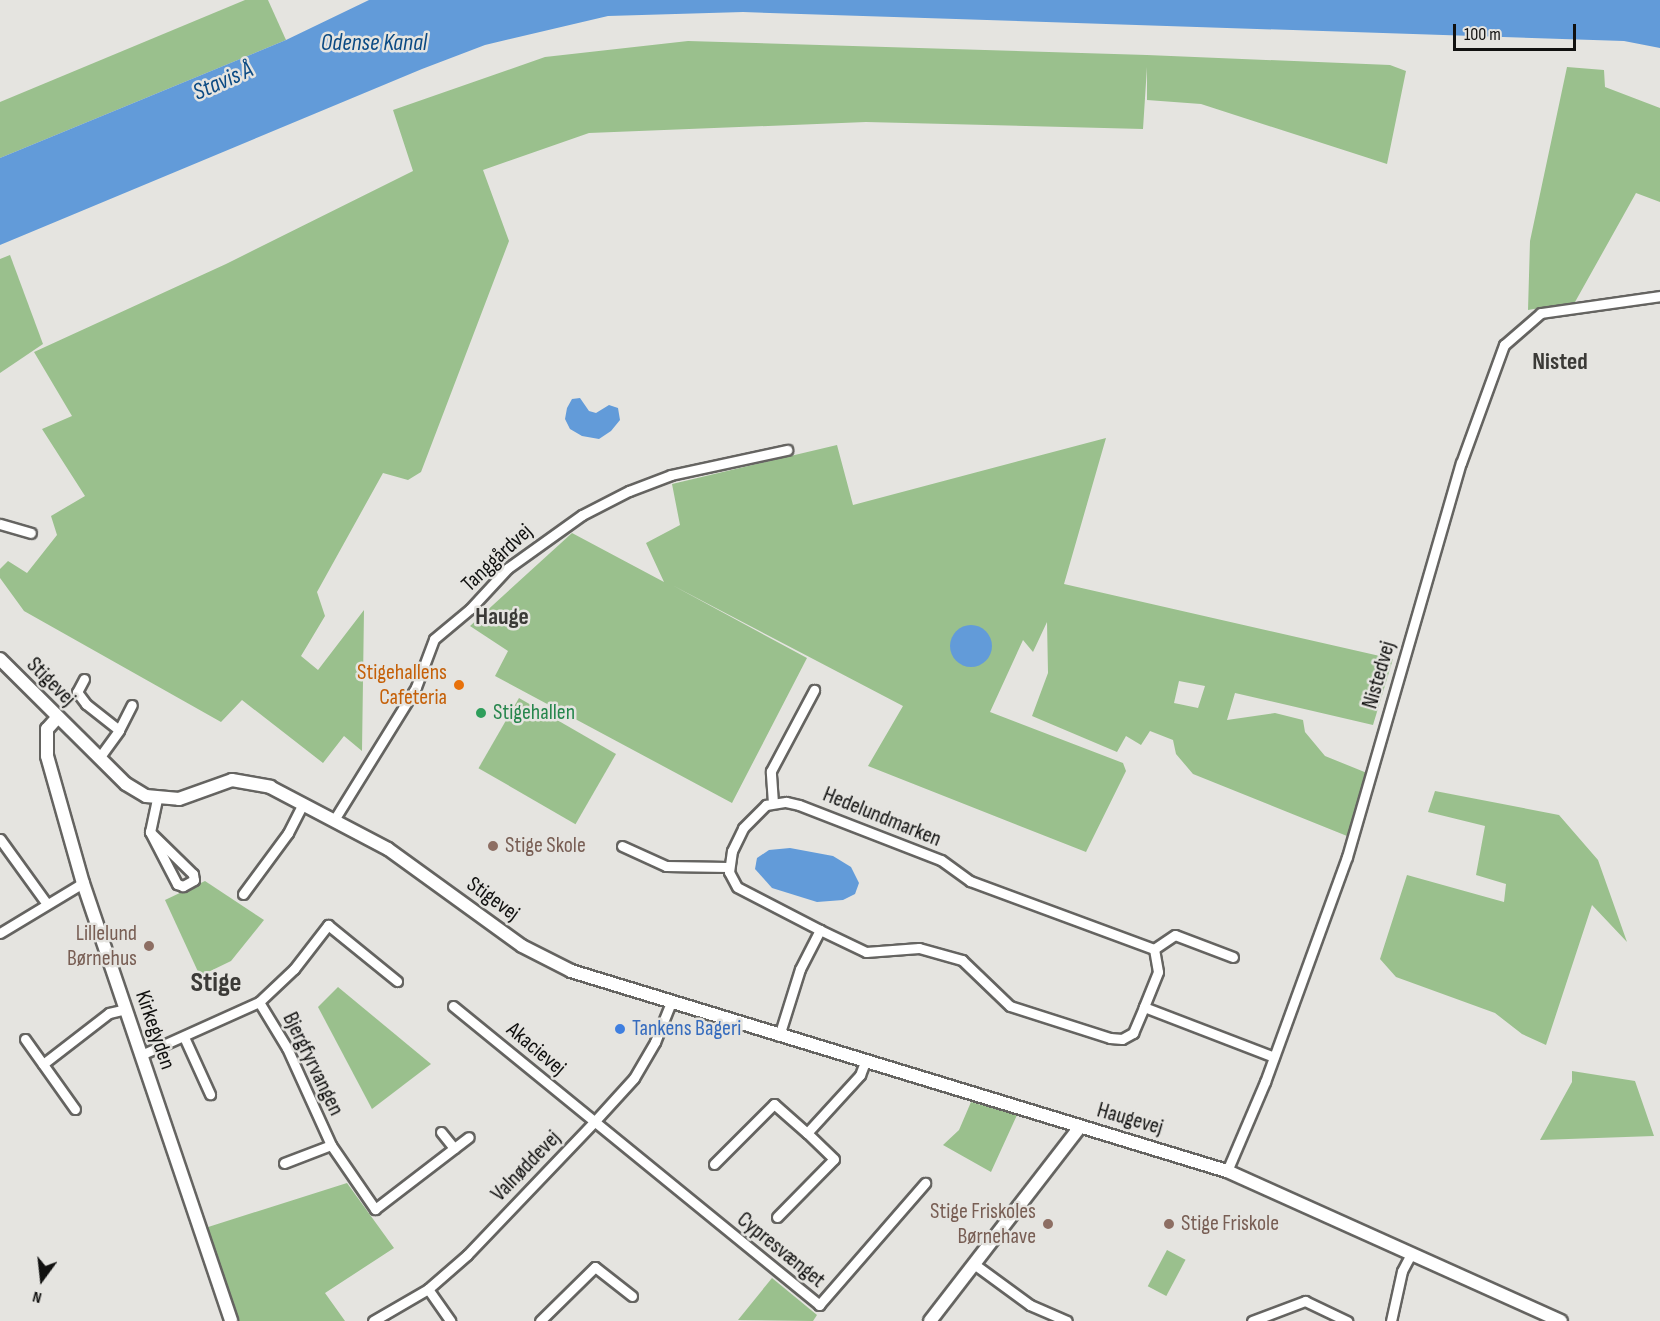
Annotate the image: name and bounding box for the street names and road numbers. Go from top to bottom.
street label: Tanggårdvej [456,519,538,597]
street label: Nistedvej [1357,638,1401,712]
street label: Stigevej [21,652,81,712]
street label: Hedelundmarken [819,781,945,853]
street label: Stigevej [461,871,525,927]
street label: Kirkegyden [129,987,181,1073]
street label: Bjergfyrvangen [277,1008,349,1120]
street label: Akacievej [501,1017,571,1081]
street label: Haugevej [1094,1097,1166,1141]
street label: Valnøddevej [486,1125,566,1207]
street label: Cypresvænget [732,1206,830,1294]

